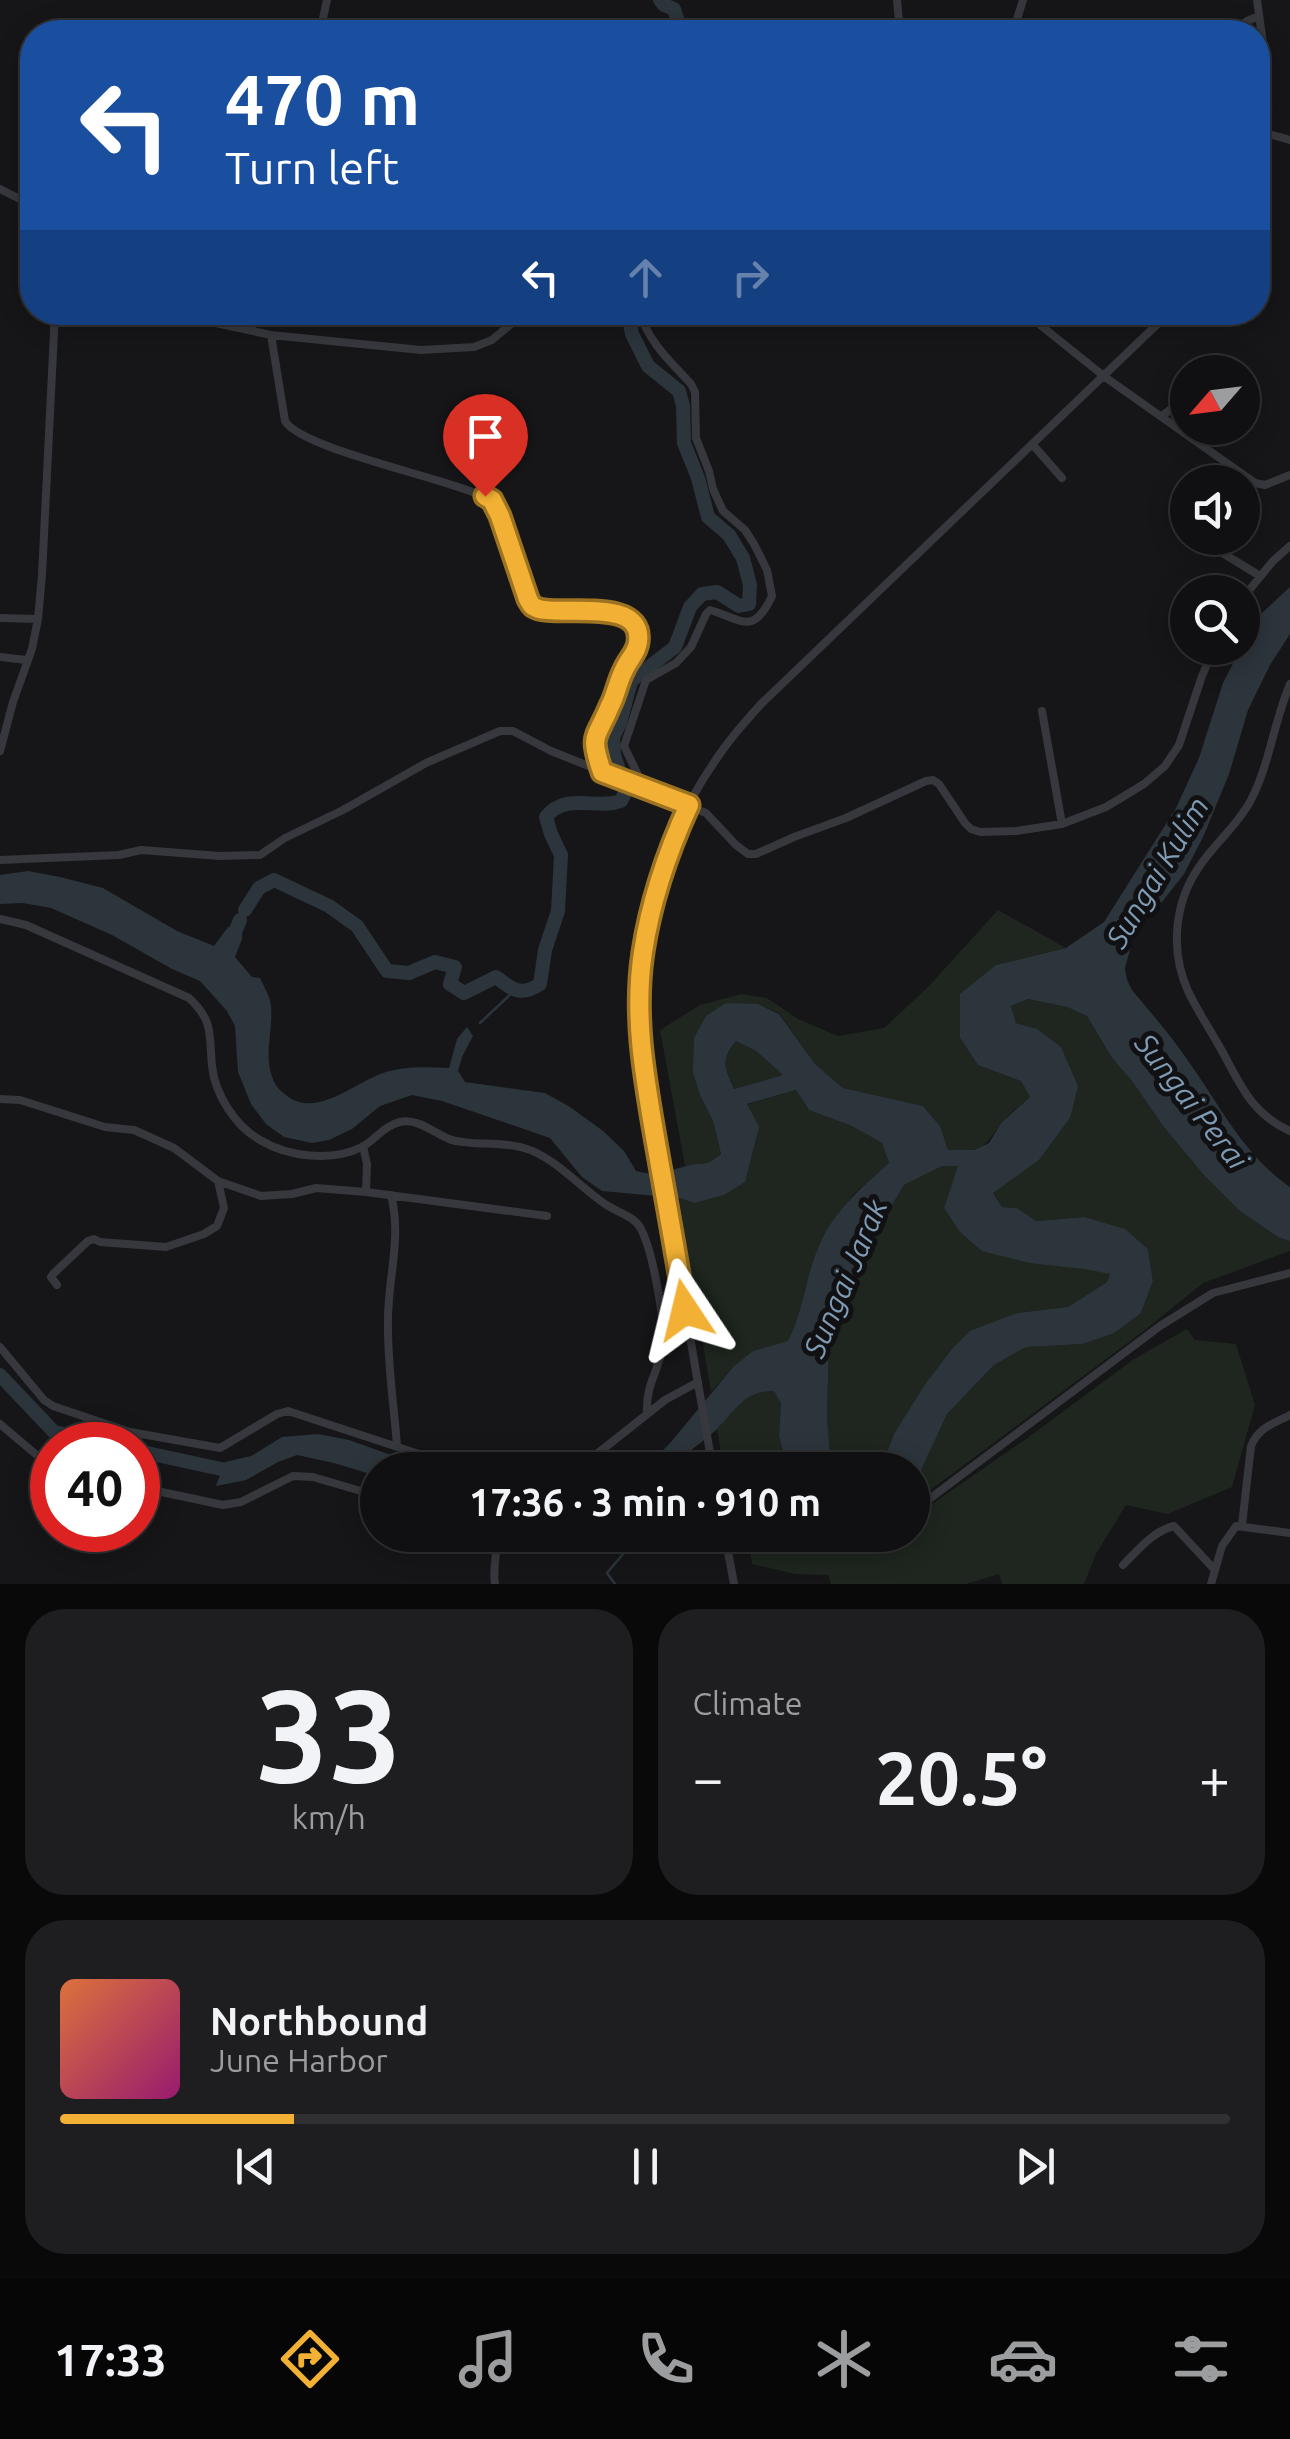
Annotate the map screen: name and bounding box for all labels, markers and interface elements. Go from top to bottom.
icon: left [60,60,190,190]
text: 470 m [225,60,420,138]
text: Turn left [225,142,399,193]
icon: left [513,250,568,305]
icon: ahead [618,250,673,305]
icon: right [723,250,778,305]
north arrow [1170,355,1260,445]
map controls [1170,355,1260,665]
pin [443,394,528,497]
icon: arrive [458,409,513,464]
button: sound [1170,465,1260,555]
button: search [1170,575,1260,665]
water label: Sungai Kulim [1098,791,1215,954]
water label: Sungai Perai [1128,1026,1256,1177]
water label: Sungai Jarak [796,1193,894,1363]
position arrow [633,1258,737,1362]
speed limit sign: 40 [30,1422,160,1552]
text: 17:36 · 3 min · 910 m [469,1481,821,1523]
text: 33 [255,1661,402,1807]
text: Climate [693,1685,803,1721]
text: 20.5° [875,1735,1047,1819]
text: − [693,1747,724,1808]
text: + [1199,1747,1230,1808]
text: km/h [292,1799,366,1835]
text: Northbound [210,2000,428,2042]
text: June Harbor [210,2042,388,2078]
icon: previous [228,2139,283,2194]
icon: pause [618,2139,673,2194]
icon: next [1008,2139,1063,2194]
icon: directions [275,2324,345,2394]
icon: music [453,2324,523,2394]
icon: phone [631,2324,701,2394]
icon: climate [809,2324,879,2394]
icon: car [988,2324,1058,2394]
icon: filters [1166,2324,1236,2394]
text: 17:33 [54,2334,167,2385]

